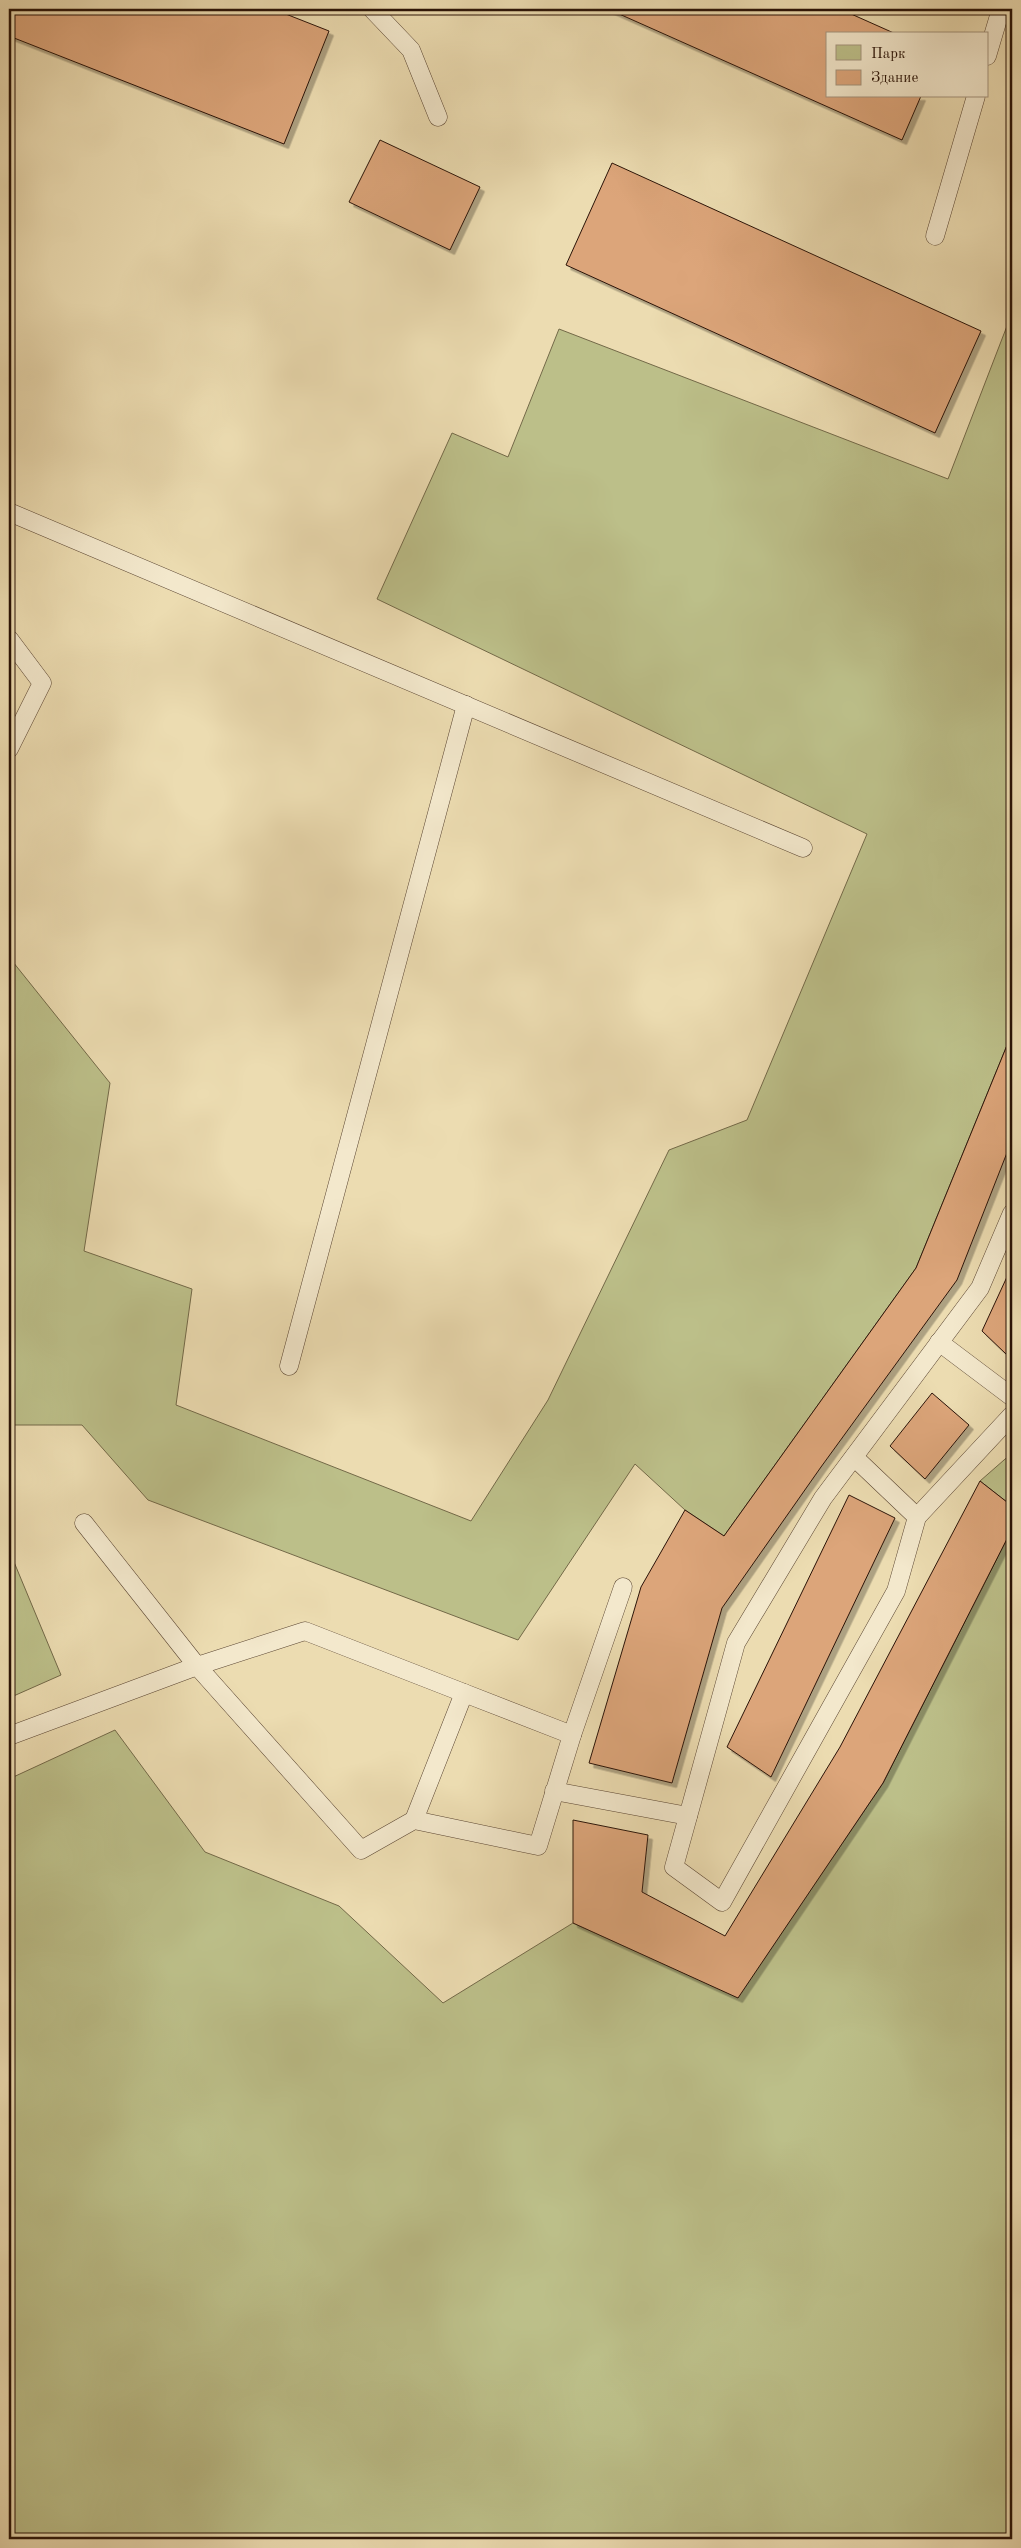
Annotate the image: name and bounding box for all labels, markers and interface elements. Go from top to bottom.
legend [826,32,988,98]
text: Парк [871,47,906,62]
text: Здание [871,71,918,86]

